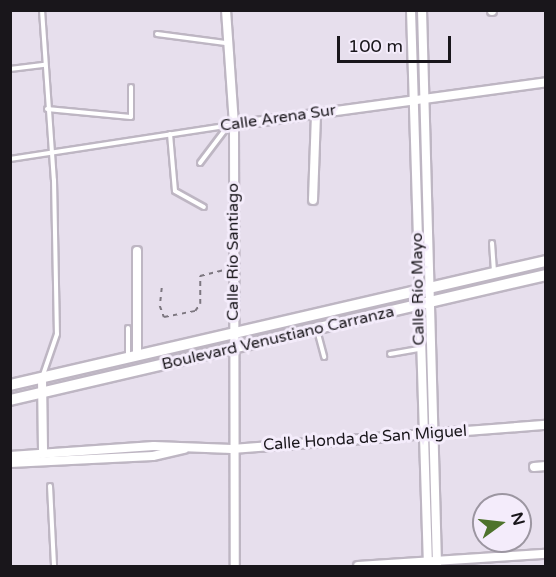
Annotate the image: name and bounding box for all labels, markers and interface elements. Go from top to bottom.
scale bar [340,24,454,62]
text: 100 m [348,35,403,57]
street label: Calle Arena Sur [219,100,337,136]
street label: Calle Río Santiago [223,183,243,321]
street label: Calle Río Mayo [407,232,429,346]
street label: Boulevard Venustiano Carranza [160,302,396,374]
street label: Calle Honda de San Miguel [263,421,467,455]
north arrow [472,493,532,553]
text: N [506,510,529,528]

